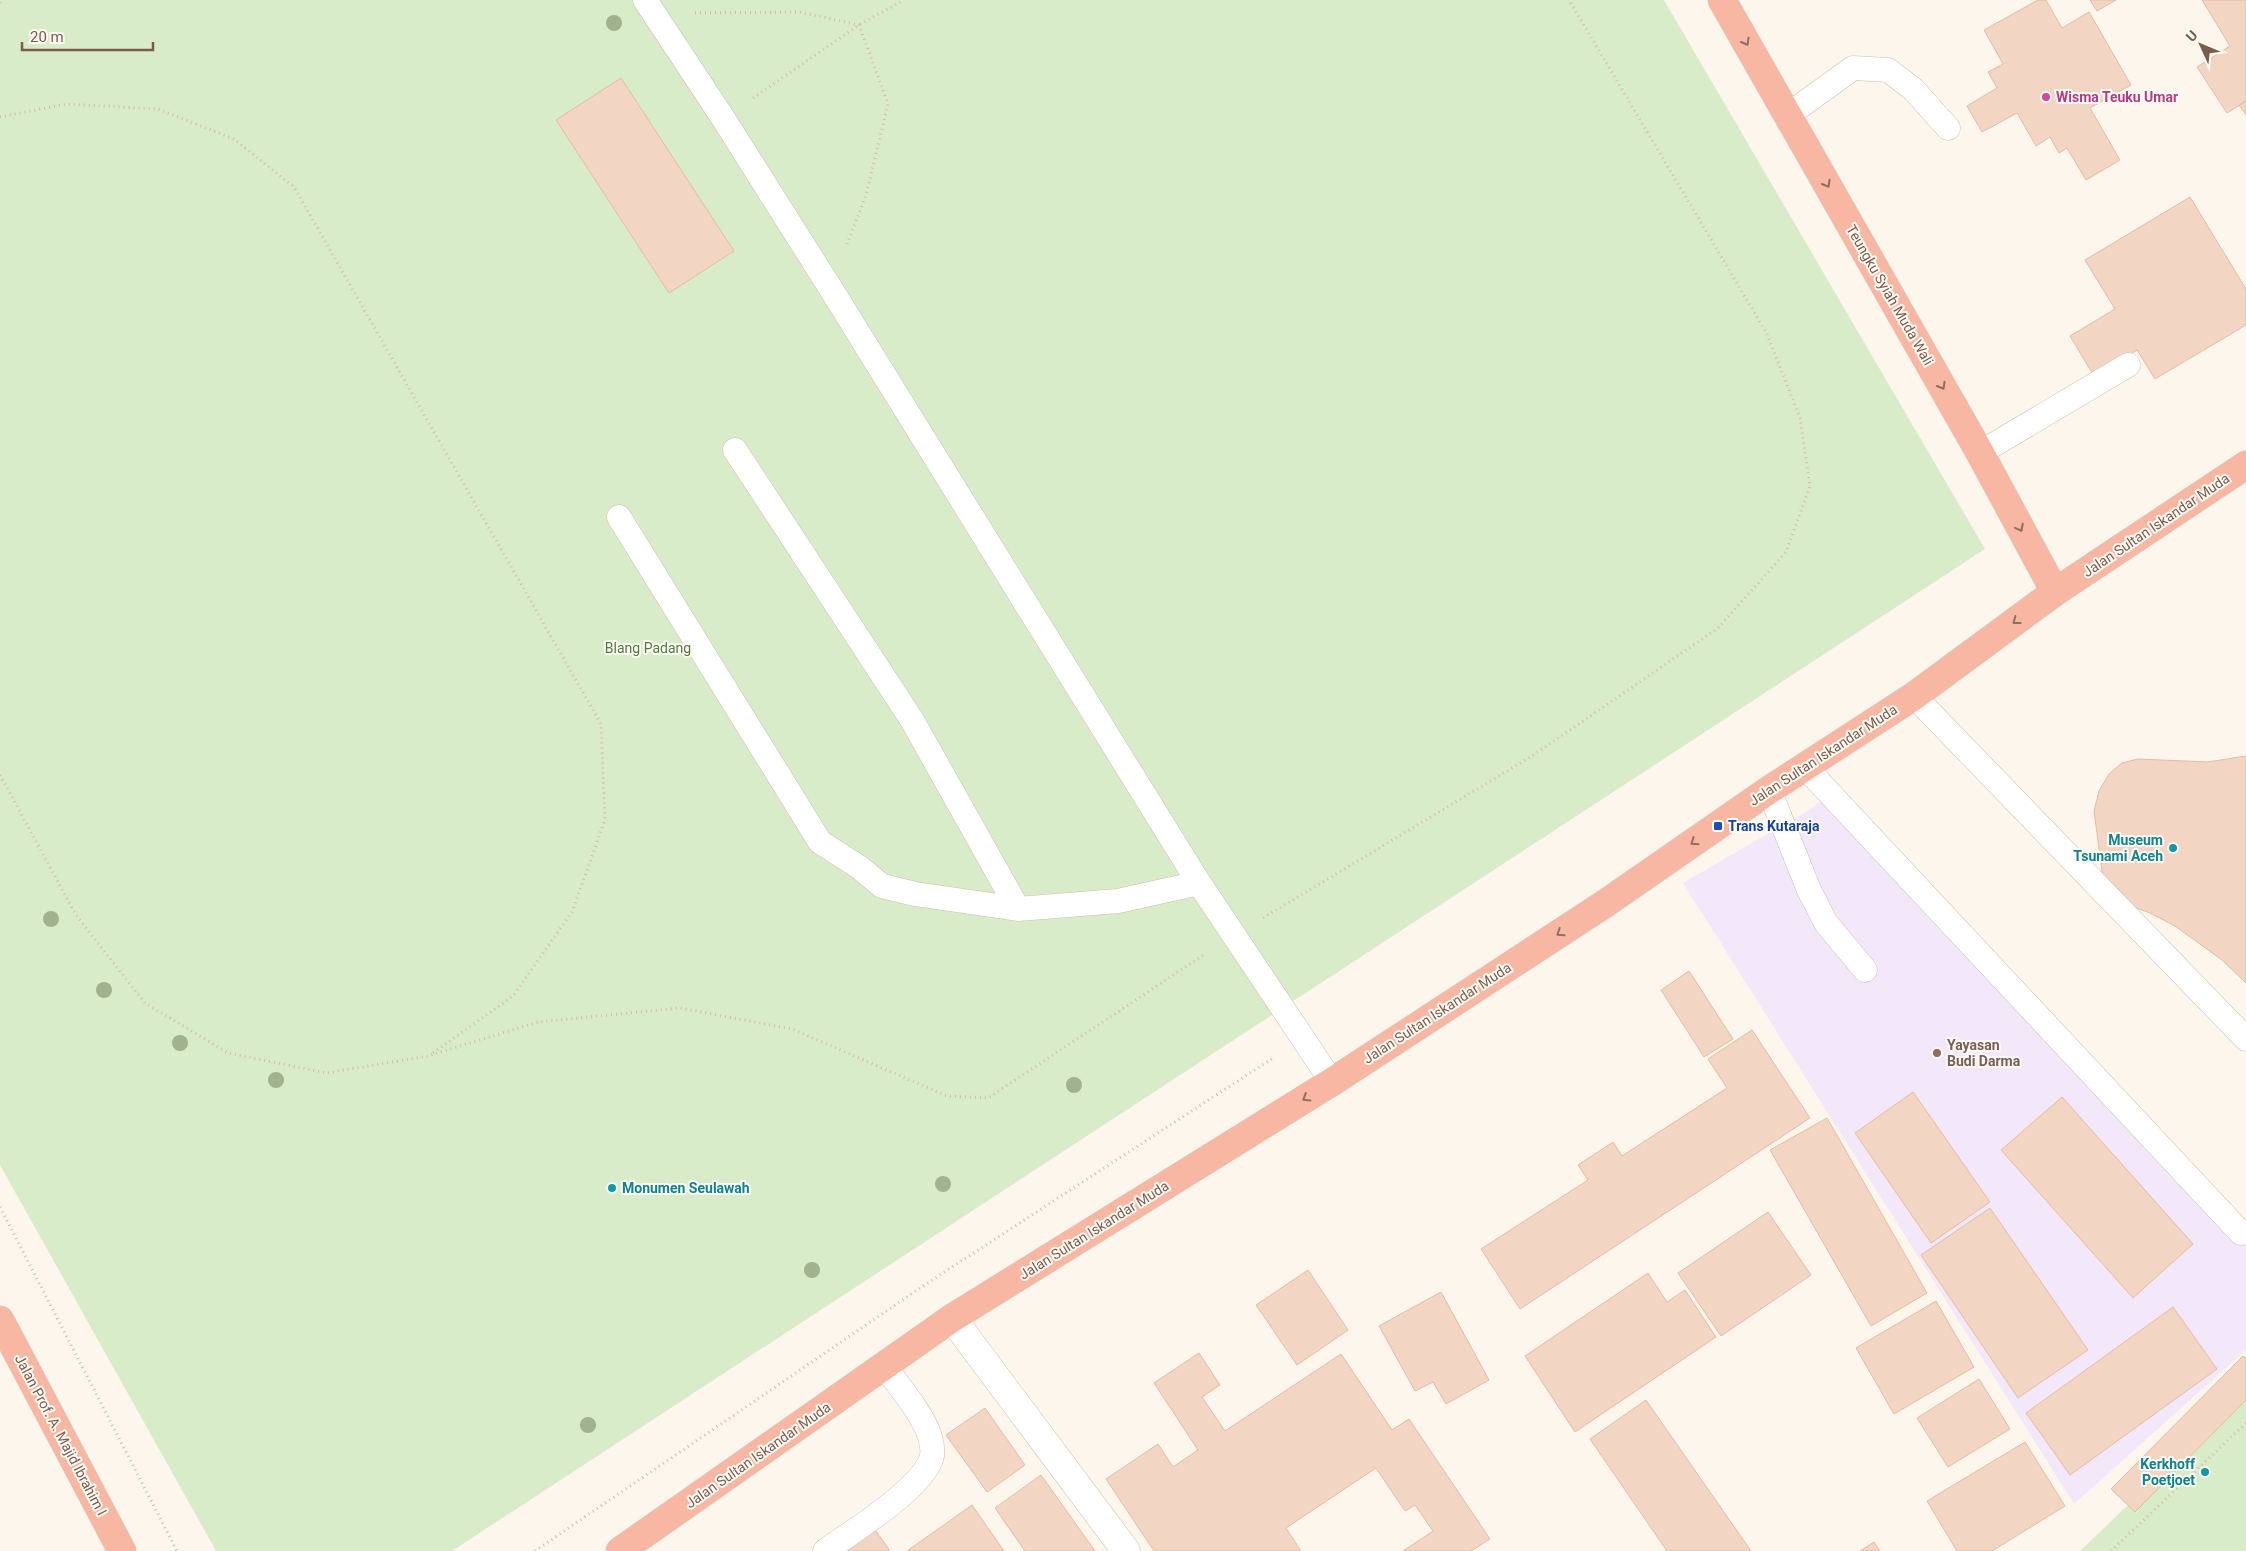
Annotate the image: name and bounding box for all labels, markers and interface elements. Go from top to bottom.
scale bar [22,20,154,52]
north arrow [2176,20,2226,70]
text: U [2183,27,2201,45]
text: 20 m [30,28,64,46]
one-way arrow [1740,37,1750,46]
place label: Wisma Teuku Umar [2056,89,2178,105]
marker: Wisma Teuku Umar [2040,91,2052,103]
one-way arrow [1820,178,1830,187]
street label: Teungku Syiah Muda Wali [1843,222,1937,368]
one-way arrow [1935,380,1945,389]
street label: Jalan Sultan Iskandar Muda [2080,470,2232,580]
one-way arrow [2014,523,2024,532]
one-way arrow [2012,615,2022,624]
park label: Blang Padang [605,640,691,656]
street label: Jalan Sultan Iskandar Muda [1746,701,1900,809]
place label: Trans Kutaraja [1728,818,1820,834]
marker: Trans Kutaraja [1712,820,1724,832]
place label: Museum Tsunami Aceh [2073,832,2163,864]
one-way arrow [1690,836,1700,845]
marker: Museum Tsunami Aceh [2167,842,2179,854]
one-way arrow [1556,927,1565,936]
street label: Jalan Sultan Iskandar Muda [1360,959,1514,1067]
place label: Yayasan Budi Darma [1947,1037,2021,1069]
marker: Yayasan Budi Darma [1931,1047,1943,1059]
one-way arrow [1303,1091,1312,1101]
street label: Jalan Sultan Iskandar Muda [1016,1177,1172,1283]
place label: Monumen Seulawah [622,1180,750,1196]
marker: Monumen Seulawah [606,1182,618,1194]
street label: Jalan Prof. A. Majid Ibrahim I [12,1352,110,1518]
street label: Jalan Sultan Iskandar Muda [683,1399,833,1511]
place label: Kerkhoff Poetjoet [2140,1456,2196,1488]
marker: Kerkhoff Poetjoet [2199,1466,2211,1478]

